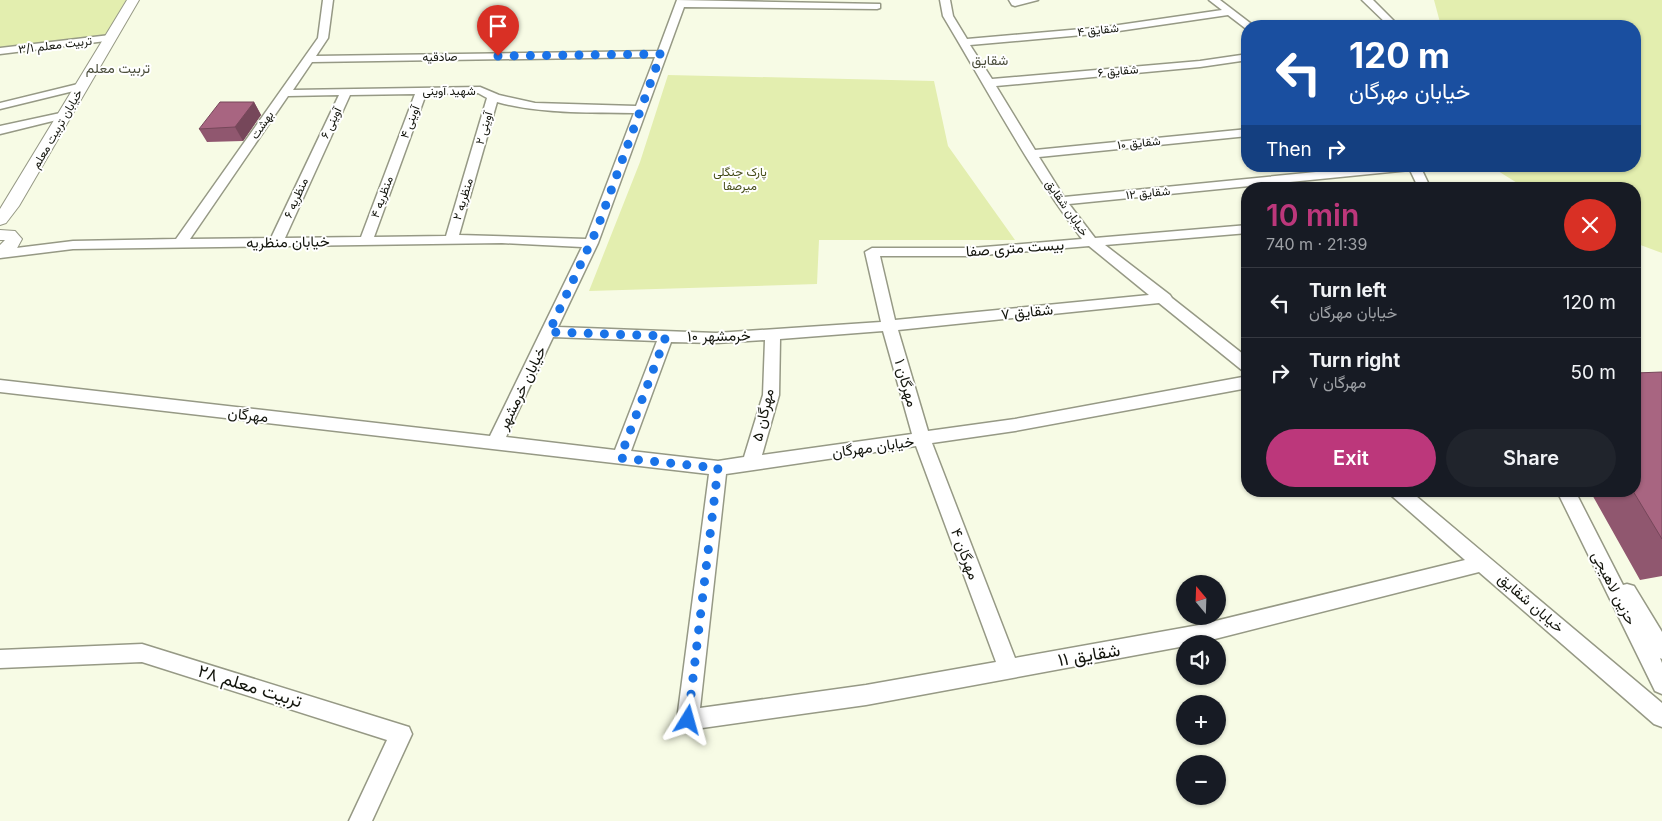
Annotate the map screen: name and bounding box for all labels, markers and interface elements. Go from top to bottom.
pin [477,5,519,56]
icon: arrive [484,12,512,40]
street label: شقایق ۴ [1076,20,1120,40]
street label: تربیت معلم ۳/۱ [17,32,93,57]
text: 120 m [1349,34,1450,76]
icon: left [1266,40,1331,105]
street label: صادقیه [422,49,458,64]
district label: شقایق [972,51,1008,69]
district label: تربیت معلم [86,59,150,77]
street label: شقایق ۶ [1097,61,1139,81]
text: خیابان مهرگان [1349,78,1470,104]
street label: شهید آوینی [422,83,476,99]
street label: خیابان تربیت معلم [28,87,86,171]
street label: آوینی ۴ [396,102,424,141]
street label: آوینی ۶ [317,104,346,141]
street label: بهشت [247,108,277,142]
street label: آوینی ۲ [472,109,497,146]
street label: شقایق ۱۰ [1117,133,1161,153]
icon: right [1322,135,1350,163]
text: Then [1266,138,1312,161]
park label: پارک جنگلی میرصفا [713,164,767,194]
street label: منظریه ۴ [367,174,397,220]
street label: منظریه ۶ [280,175,312,221]
street label: منظریه ۲ [449,176,477,222]
street label: خیابان شقایق [1042,177,1092,239]
street label: شقایق ۱۲ [1125,183,1171,203]
text: 10 min [1266,197,1359,233]
button: close [1564,199,1616,251]
street label: خیابان منظریه [246,231,330,252]
text: 740 m · 21:39 [1266,234,1367,254]
street label: بیست متری صفا [965,235,1065,261]
text: Turn left [1309,279,1387,302]
icon: left [1266,289,1294,317]
text: 120 m [1563,291,1616,314]
street label: شقایق ۷ [1000,299,1054,325]
text: خیابان مهرگان [1309,302,1397,322]
street label: خرمشهر ۱۰ [687,325,751,346]
street label: خیابان خرمشهر [493,343,550,434]
text: Turn right [1309,349,1400,372]
street label: مهرگان ۱ [891,357,922,409]
icon: right [1266,359,1294,387]
text: 50 m [1570,361,1616,384]
text: مهرگان ۷ [1309,372,1366,392]
street label: مهرگان ۵ [747,387,778,443]
street label: مهرگان [227,403,269,426]
button: Exit [1266,429,1436,487]
button: Share [1446,429,1616,487]
street label: خیابان مهرگان [831,431,915,462]
street label: مهرگان ۴ [947,525,984,582]
street label: حزین لاهیجی [1587,548,1641,628]
street label: خیابان شقایق [1494,569,1568,637]
north arrow [1176,575,1226,625]
map controls [1176,575,1226,805]
button: sound [1176,635,1226,685]
street label: شقایق ۱۱ [1056,639,1122,671]
street label: تربیت معلم ۲۸ [195,660,305,713]
position arrow [661,693,713,745]
button: + [1176,695,1226,745]
button: − [1176,755,1226,805]

